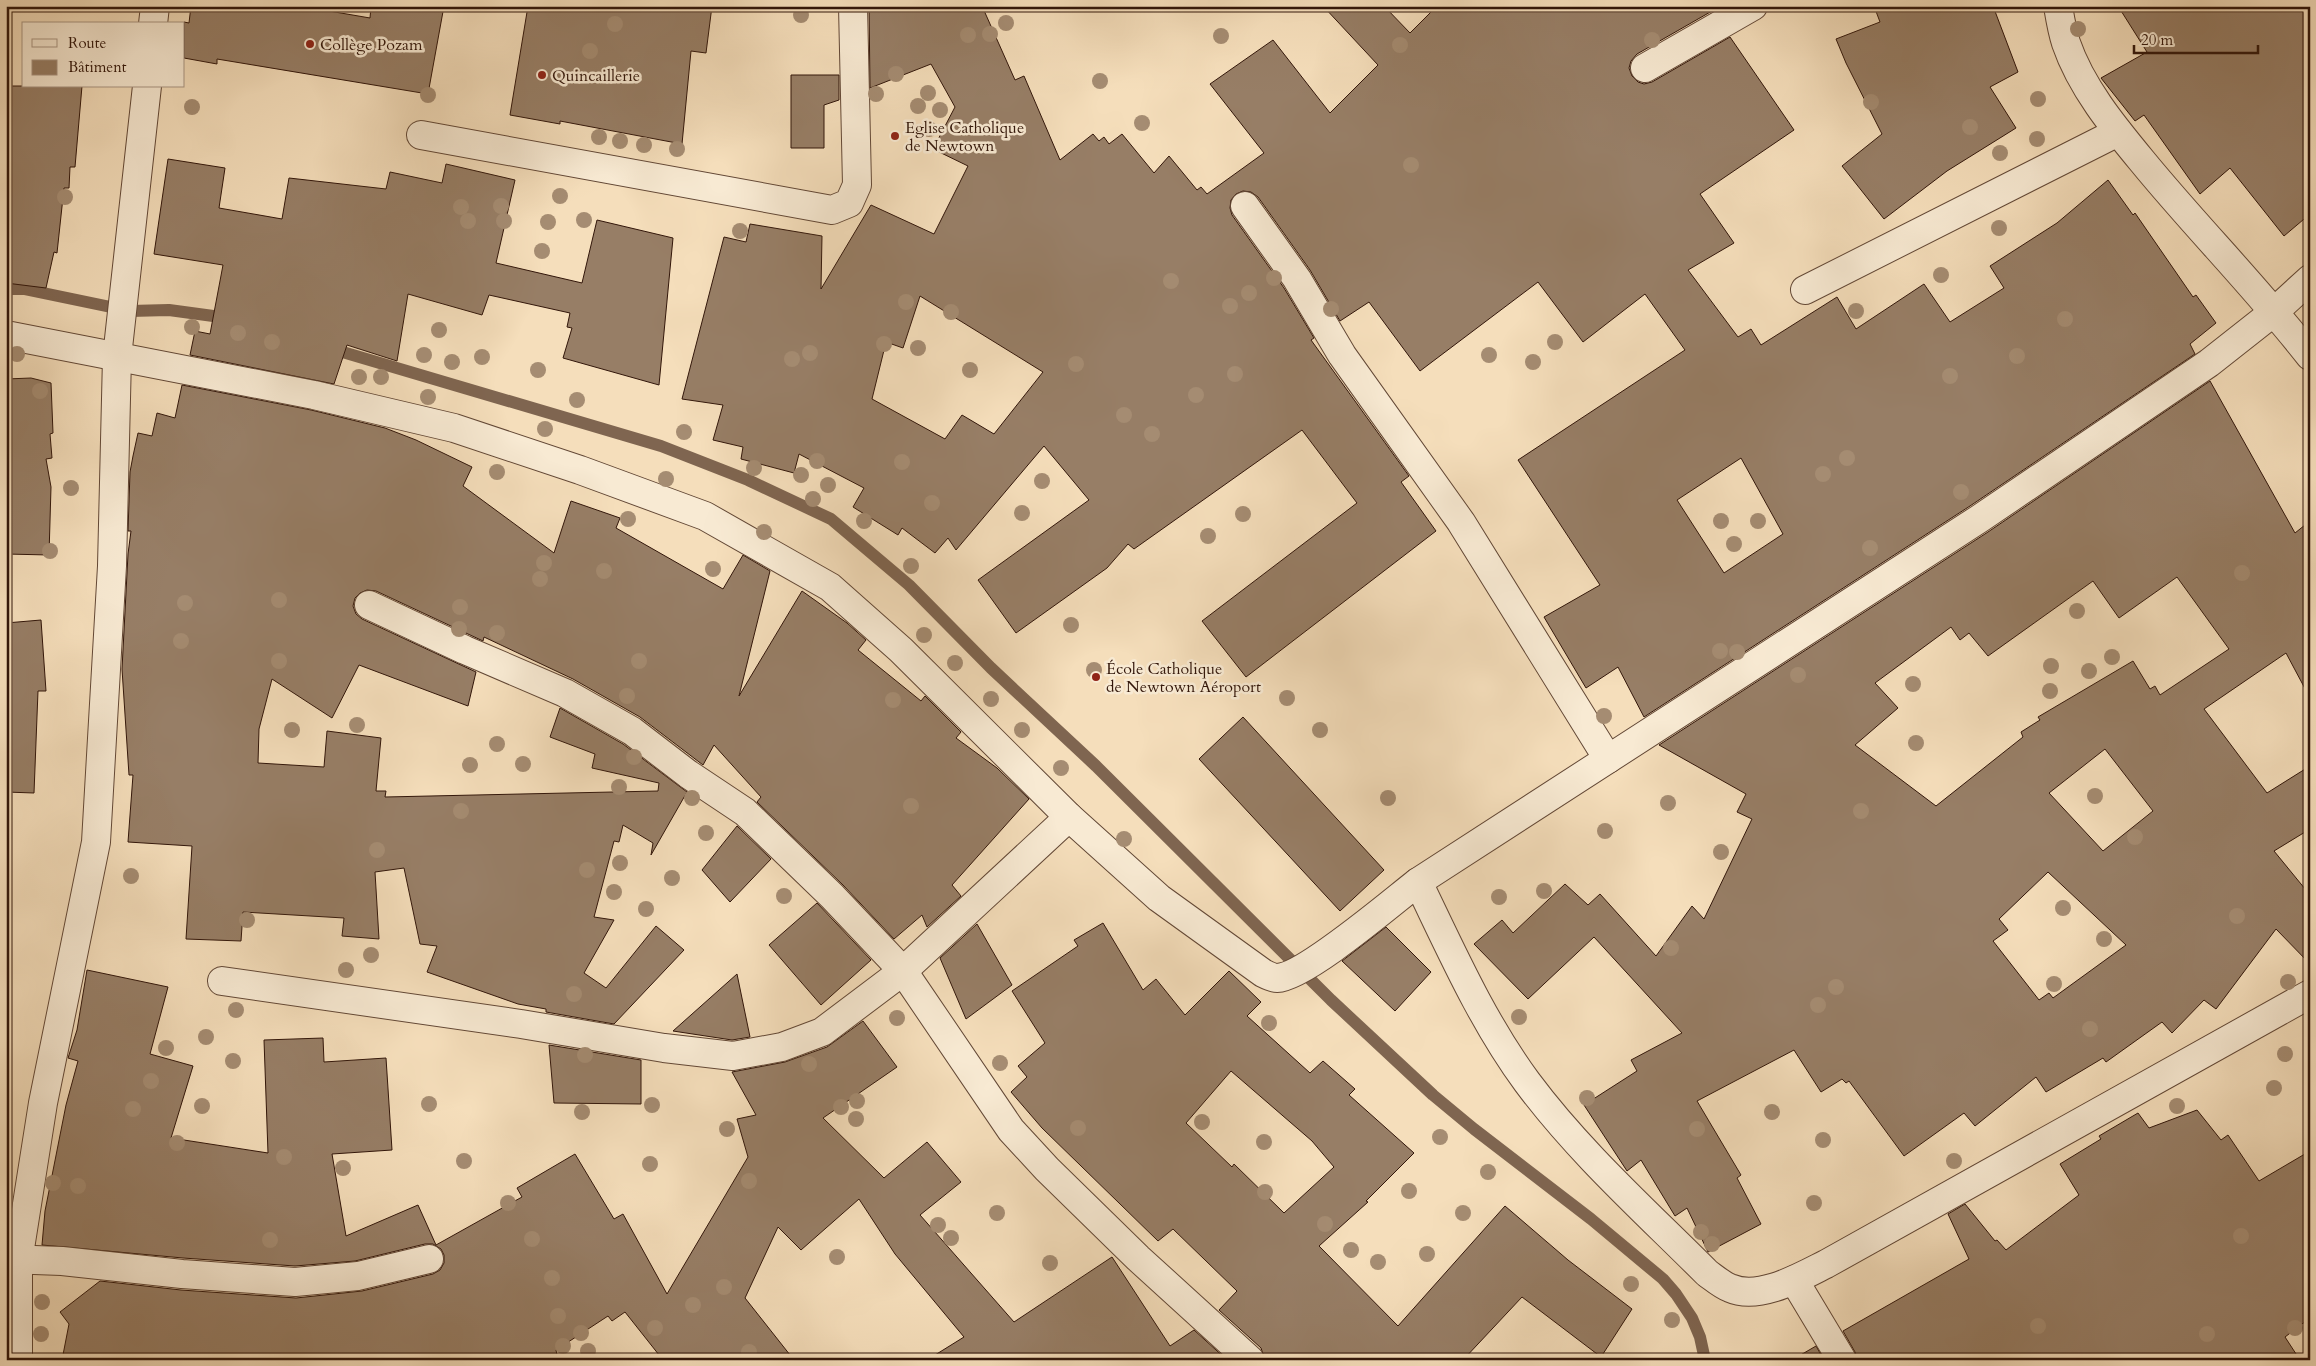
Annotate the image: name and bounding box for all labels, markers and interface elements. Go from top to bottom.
legend [22,22,185,88]
scale bar [2134,22,2257,54]
text: 20 m [2141,30,2173,50]
text: Route [68,33,106,53]
place label: Collège Pozam [320,34,423,56]
marker: Collège Pozam [304,38,316,50]
text: Bâtiment [68,57,127,77]
place label: Quincaillerie [552,65,640,87]
marker: Quincaillerie [536,69,548,81]
place label: Eglise Catholique de Newtown [905,117,1024,157]
marker: Eglise Catholique de Newtown [889,130,901,142]
place label: École Catholique de Newtown Aéroport [1106,658,1261,698]
marker: École Catholique de Newtown Aéroport [1090,671,1102,683]

